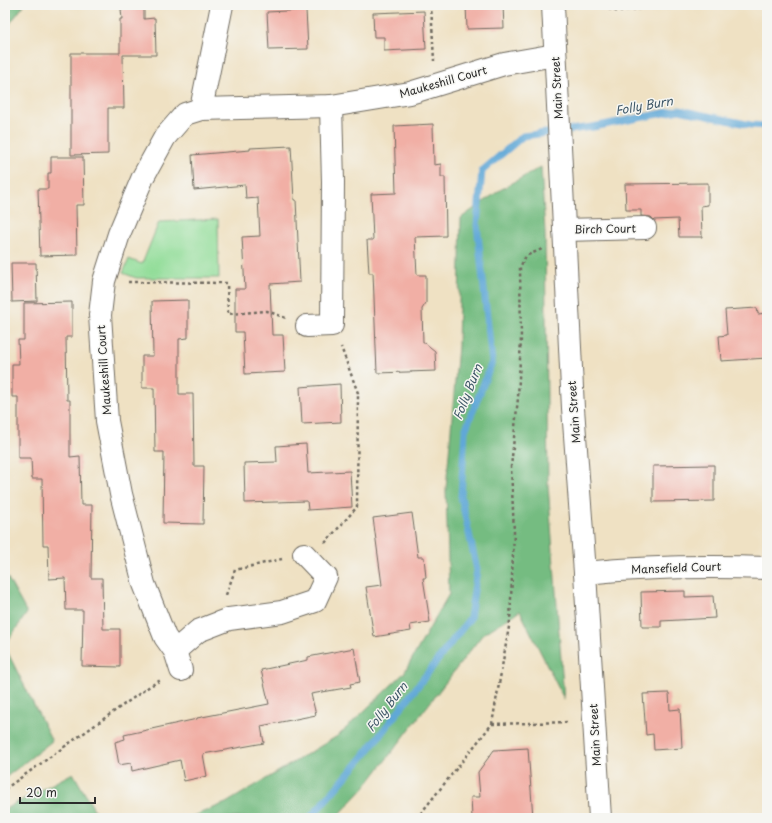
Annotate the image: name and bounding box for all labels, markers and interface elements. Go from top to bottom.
street label: Main Street [546,56,567,120]
street label: Maukeshill Court [397,61,489,102]
water label: Folly Burn [614,91,675,119]
street label: Birch Court [574,219,637,238]
street label: Maukeshill Court [92,324,115,416]
water label: Folly Burn [448,361,487,422]
street label: Main Street [563,380,584,444]
street label: Mansefield Court [631,557,722,578]
water label: Folly Burn [361,677,412,735]
street label: Main Street [584,703,605,767]
scale bar [20,779,95,805]
text: 20 m [26,783,57,801]

